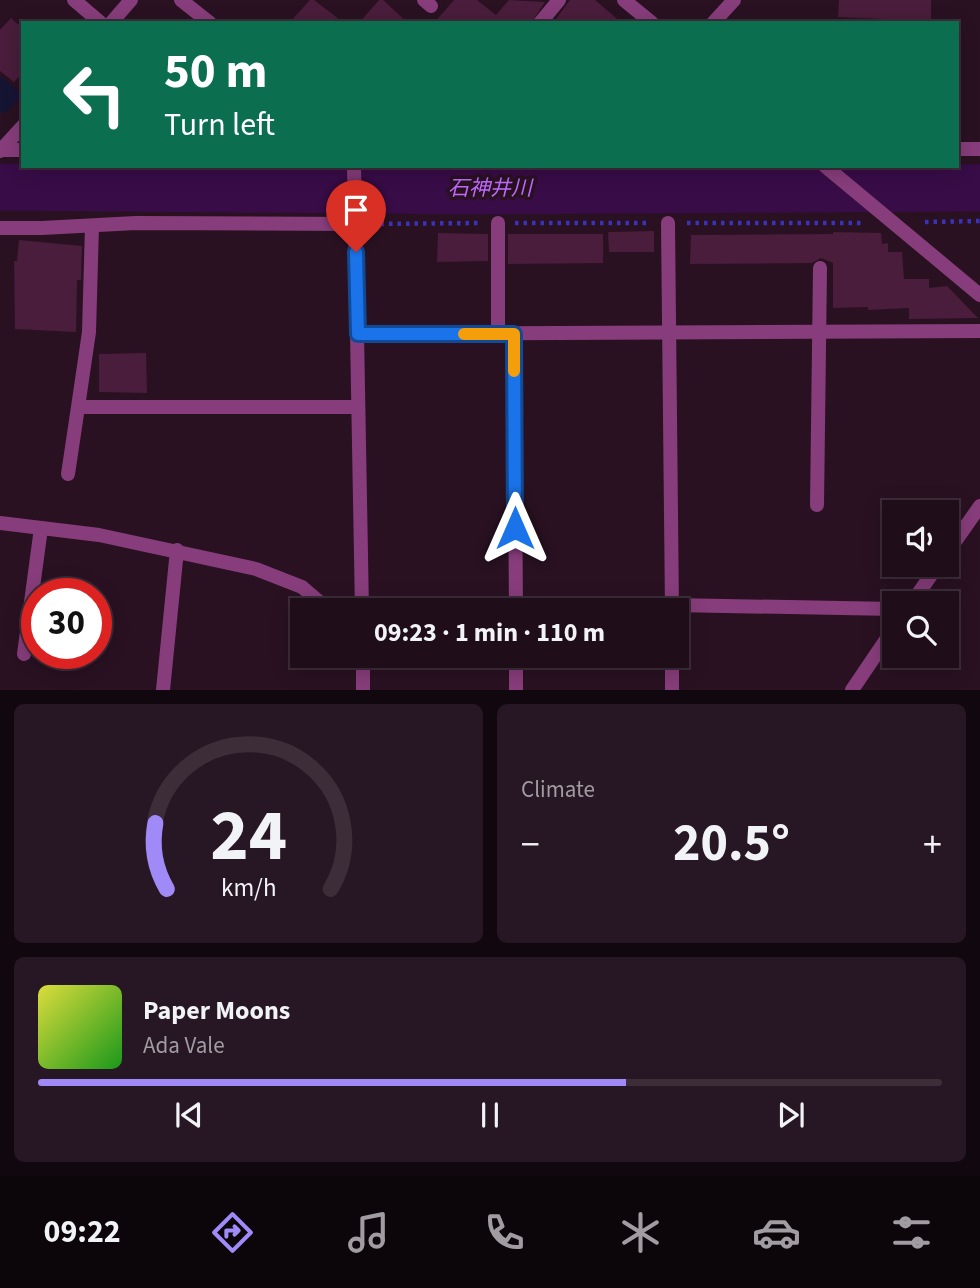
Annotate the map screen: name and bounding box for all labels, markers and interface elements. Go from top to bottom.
text: 50 m [164,37,268,107]
icon: left [49,49,140,140]
text: Turn left [164,102,275,148]
water label: 石神井川 [448,173,534,203]
pin [326,180,386,252]
icon: arrive [337,191,375,229]
position arrow [478,491,552,565]
map controls [882,500,959,668]
button: sound [882,500,959,577]
speed limit sign: 30 [21,578,112,669]
button: search [882,591,959,668]
text: 09:23 · 1 min · 110 m [374,614,605,651]
text: Climate [521,773,595,806]
text: 24 [210,785,287,889]
text: 20.5° [673,807,790,881]
text: − [521,818,540,872]
text: + [923,818,942,872]
text: km/h [221,870,276,906]
text: Paper Moons [143,992,290,1029]
text: Ada Vale [143,1029,225,1062]
icon: previous [170,1096,208,1134]
icon: pause [471,1096,509,1134]
icon: next [772,1096,810,1134]
icon: directions [208,1208,257,1257]
icon: music [344,1208,393,1257]
icon: phone [480,1208,529,1257]
icon: climate [616,1208,665,1257]
icon: car [752,1208,801,1257]
icon: filters [887,1208,936,1257]
text: 09:22 [43,1209,121,1255]

